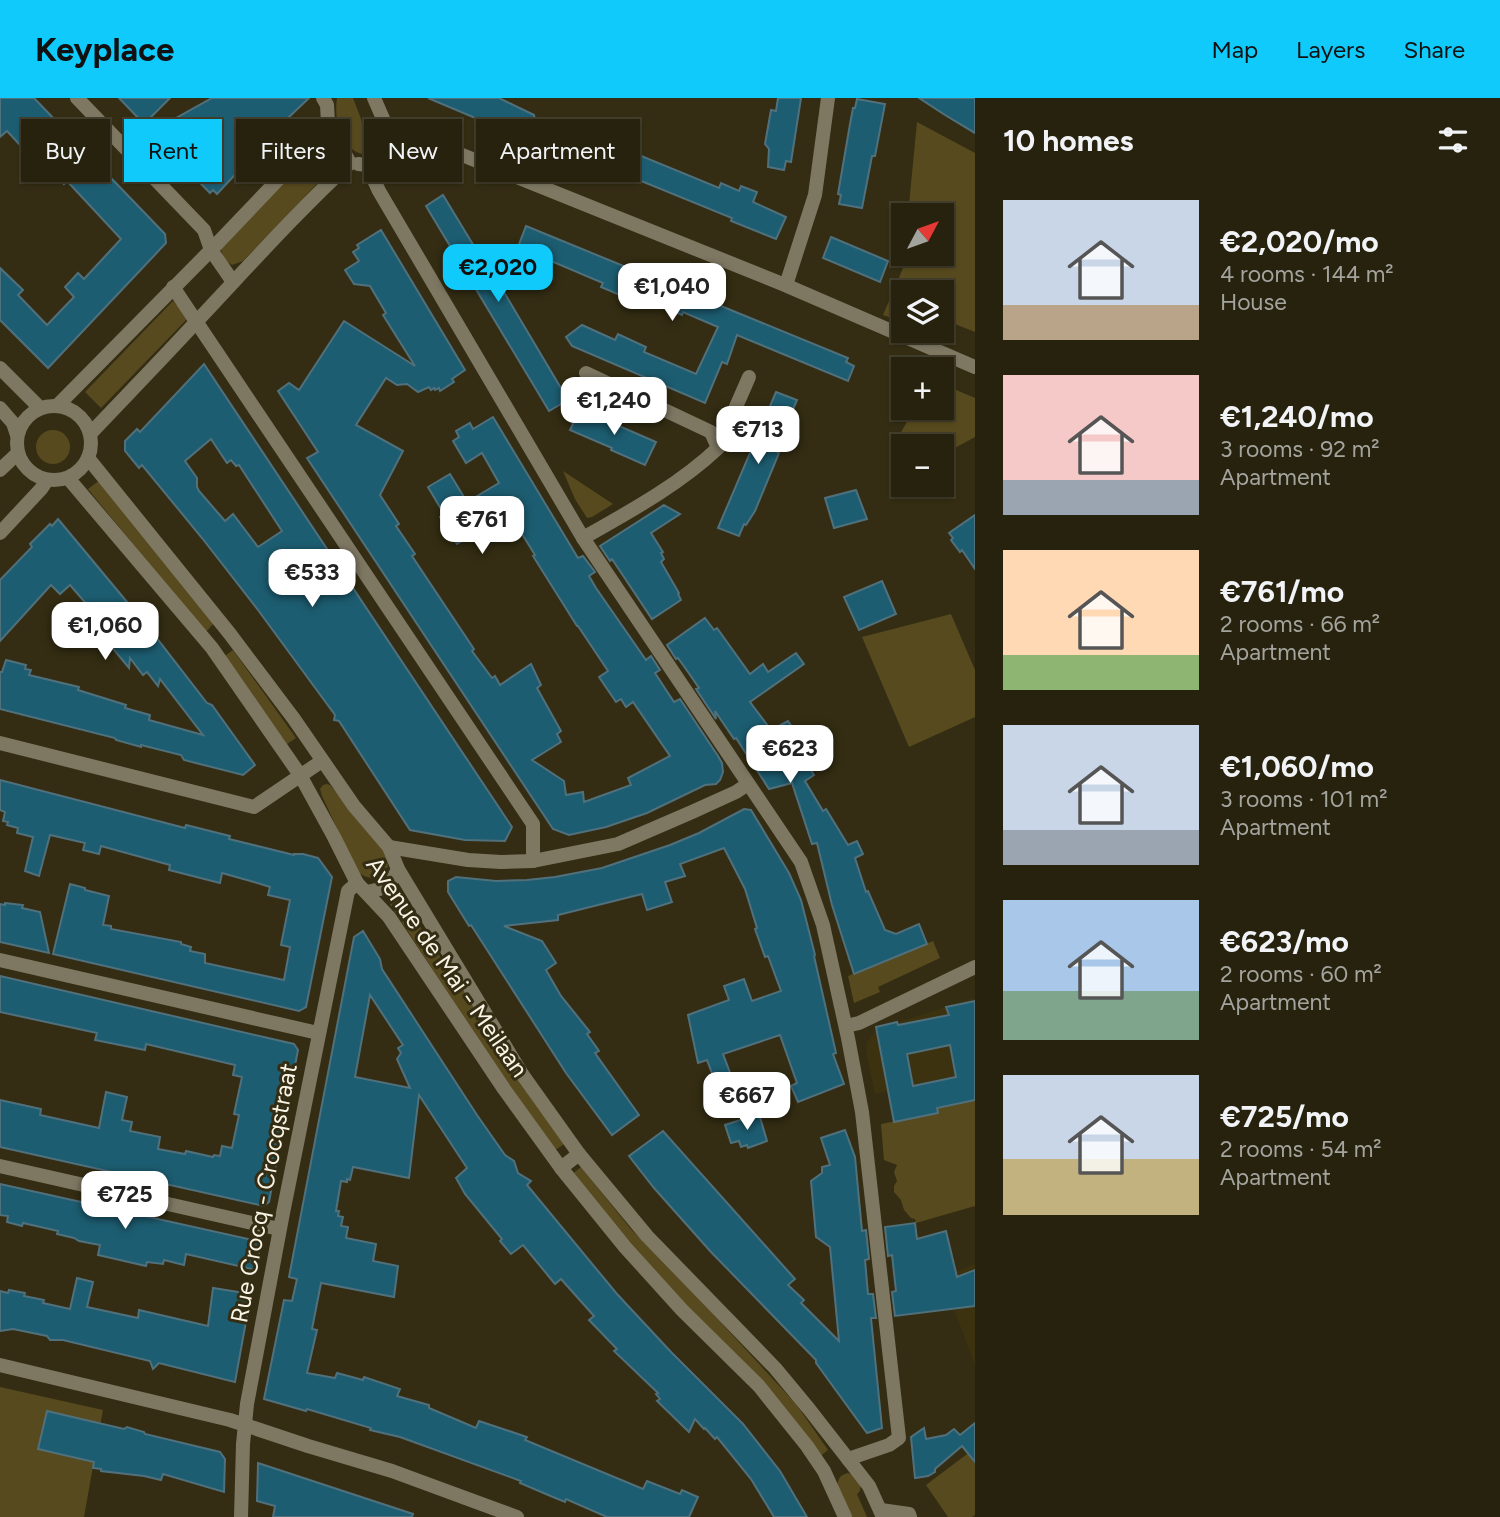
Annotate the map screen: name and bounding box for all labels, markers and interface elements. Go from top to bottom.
text: Keyplace [35,30,174,69]
text: Map [1211,35,1258,64]
text: Layers [1296,35,1365,64]
text: Share [1403,35,1465,64]
chip: Buy [21,119,110,182]
chip: Rent [124,119,222,182]
chip: Filters [236,119,350,182]
chip: New [364,119,462,182]
chip: Apartment [476,119,640,182]
icon: filters [1434,121,1472,159]
text: 10 homes [1003,122,1134,159]
north arrow [891,203,954,266]
map controls [891,203,954,497]
text: €2,020/mo [1220,223,1379,260]
icon: home [1059,228,1143,312]
pin: €2,020 [441,244,555,304]
text: €2,020 [459,253,537,281]
text: 4 rooms · 144 m² [1220,260,1394,288]
pin: €1,040 [615,264,729,323]
text: €1,040 [634,272,710,300]
button: layers [891,280,954,343]
text: House [1220,288,1287,316]
button: + [891,357,954,420]
pin: €1,240 [557,378,671,437]
text: €1,240 [577,386,651,414]
text: €1,240/mo [1220,398,1374,435]
icon: home [1059,403,1143,487]
pin: €713 [717,406,799,466]
text: €713 [732,415,784,443]
button: − [891,434,954,497]
text: 3 rooms · 92 m² [1220,435,1380,463]
text: Apartment [1220,463,1331,491]
pin: €761 [441,496,523,556]
text: €761 [456,505,508,533]
pin: €533 [271,550,353,609]
text: €533 [285,558,339,586]
text: €761/mo [1220,573,1344,610]
icon: home [1059,578,1143,662]
pin: €1,060 [48,602,162,662]
text: 2 rooms · 66 m² [1220,610,1380,638]
text: €1,060 [68,611,142,639]
text: Apartment [1220,638,1331,666]
pin: €623 [749,726,831,785]
text: €623 [762,734,818,762]
text: €1,060/mo [1220,748,1374,785]
icon: home [1059,753,1143,837]
text: 3 rooms · 101 m² [1220,785,1387,813]
text: Apartment [1220,813,1331,841]
street label: Avenue de Mai - Meilaan [360,851,535,1082]
text: €623/mo [1220,923,1349,960]
icon: home [1059,928,1143,1012]
text: 2 rooms · 60 m² [1220,960,1382,988]
text: Apartment [1220,988,1331,1016]
street label: Rue Crocq - Crocqstraat [224,1061,303,1325]
pin: €667 [706,1072,788,1132]
text: €667 [719,1081,775,1109]
text: €725/mo [1220,1098,1349,1135]
icon: home [1059,1103,1143,1187]
text: 2 rooms · 54 m² [1220,1135,1382,1163]
text: Apartment [1220,1163,1331,1191]
pin: €725 [84,1172,166,1231]
text: €725 [97,1180,153,1208]

